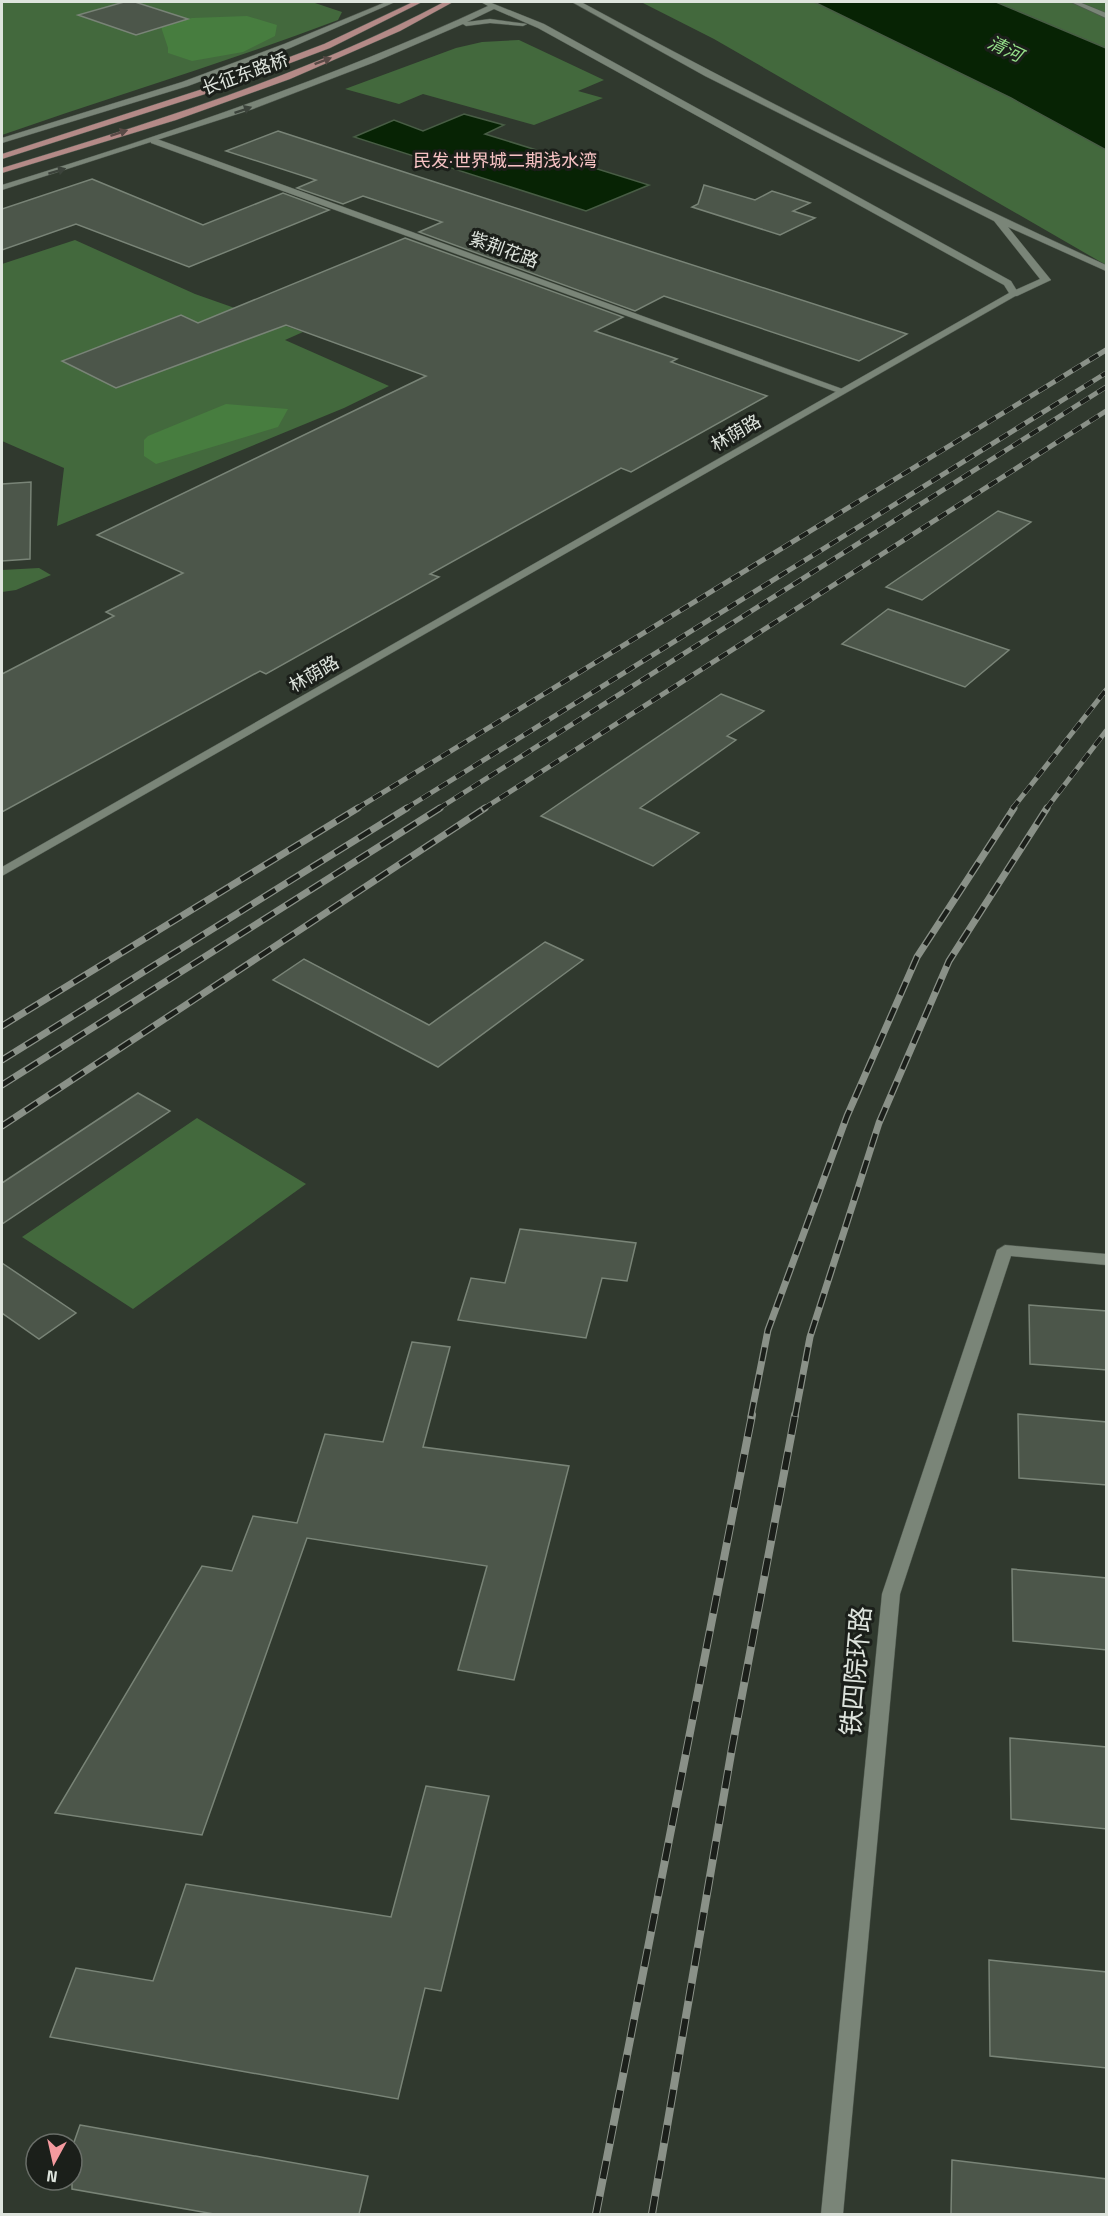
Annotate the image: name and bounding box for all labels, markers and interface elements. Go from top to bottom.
water label: 清河 [983,29,1030,70]
street label: 长征东路桥 [198,45,292,102]
one-way arrow [314,56,332,66]
one-way arrow [234,105,252,115]
one-way arrow [110,128,128,138]
district label: 民发·世界城二期浅水湾 [413,147,597,174]
one-way arrow [48,166,66,175]
street label: 紫荆花路 [466,225,543,275]
street label: 林荫路 [706,407,766,458]
street label: 林荫路 [284,648,344,699]
street label: 铁四院环路 [830,1604,881,1737]
north arrow [24,2132,84,2192]
text: N [45,2164,59,2190]

